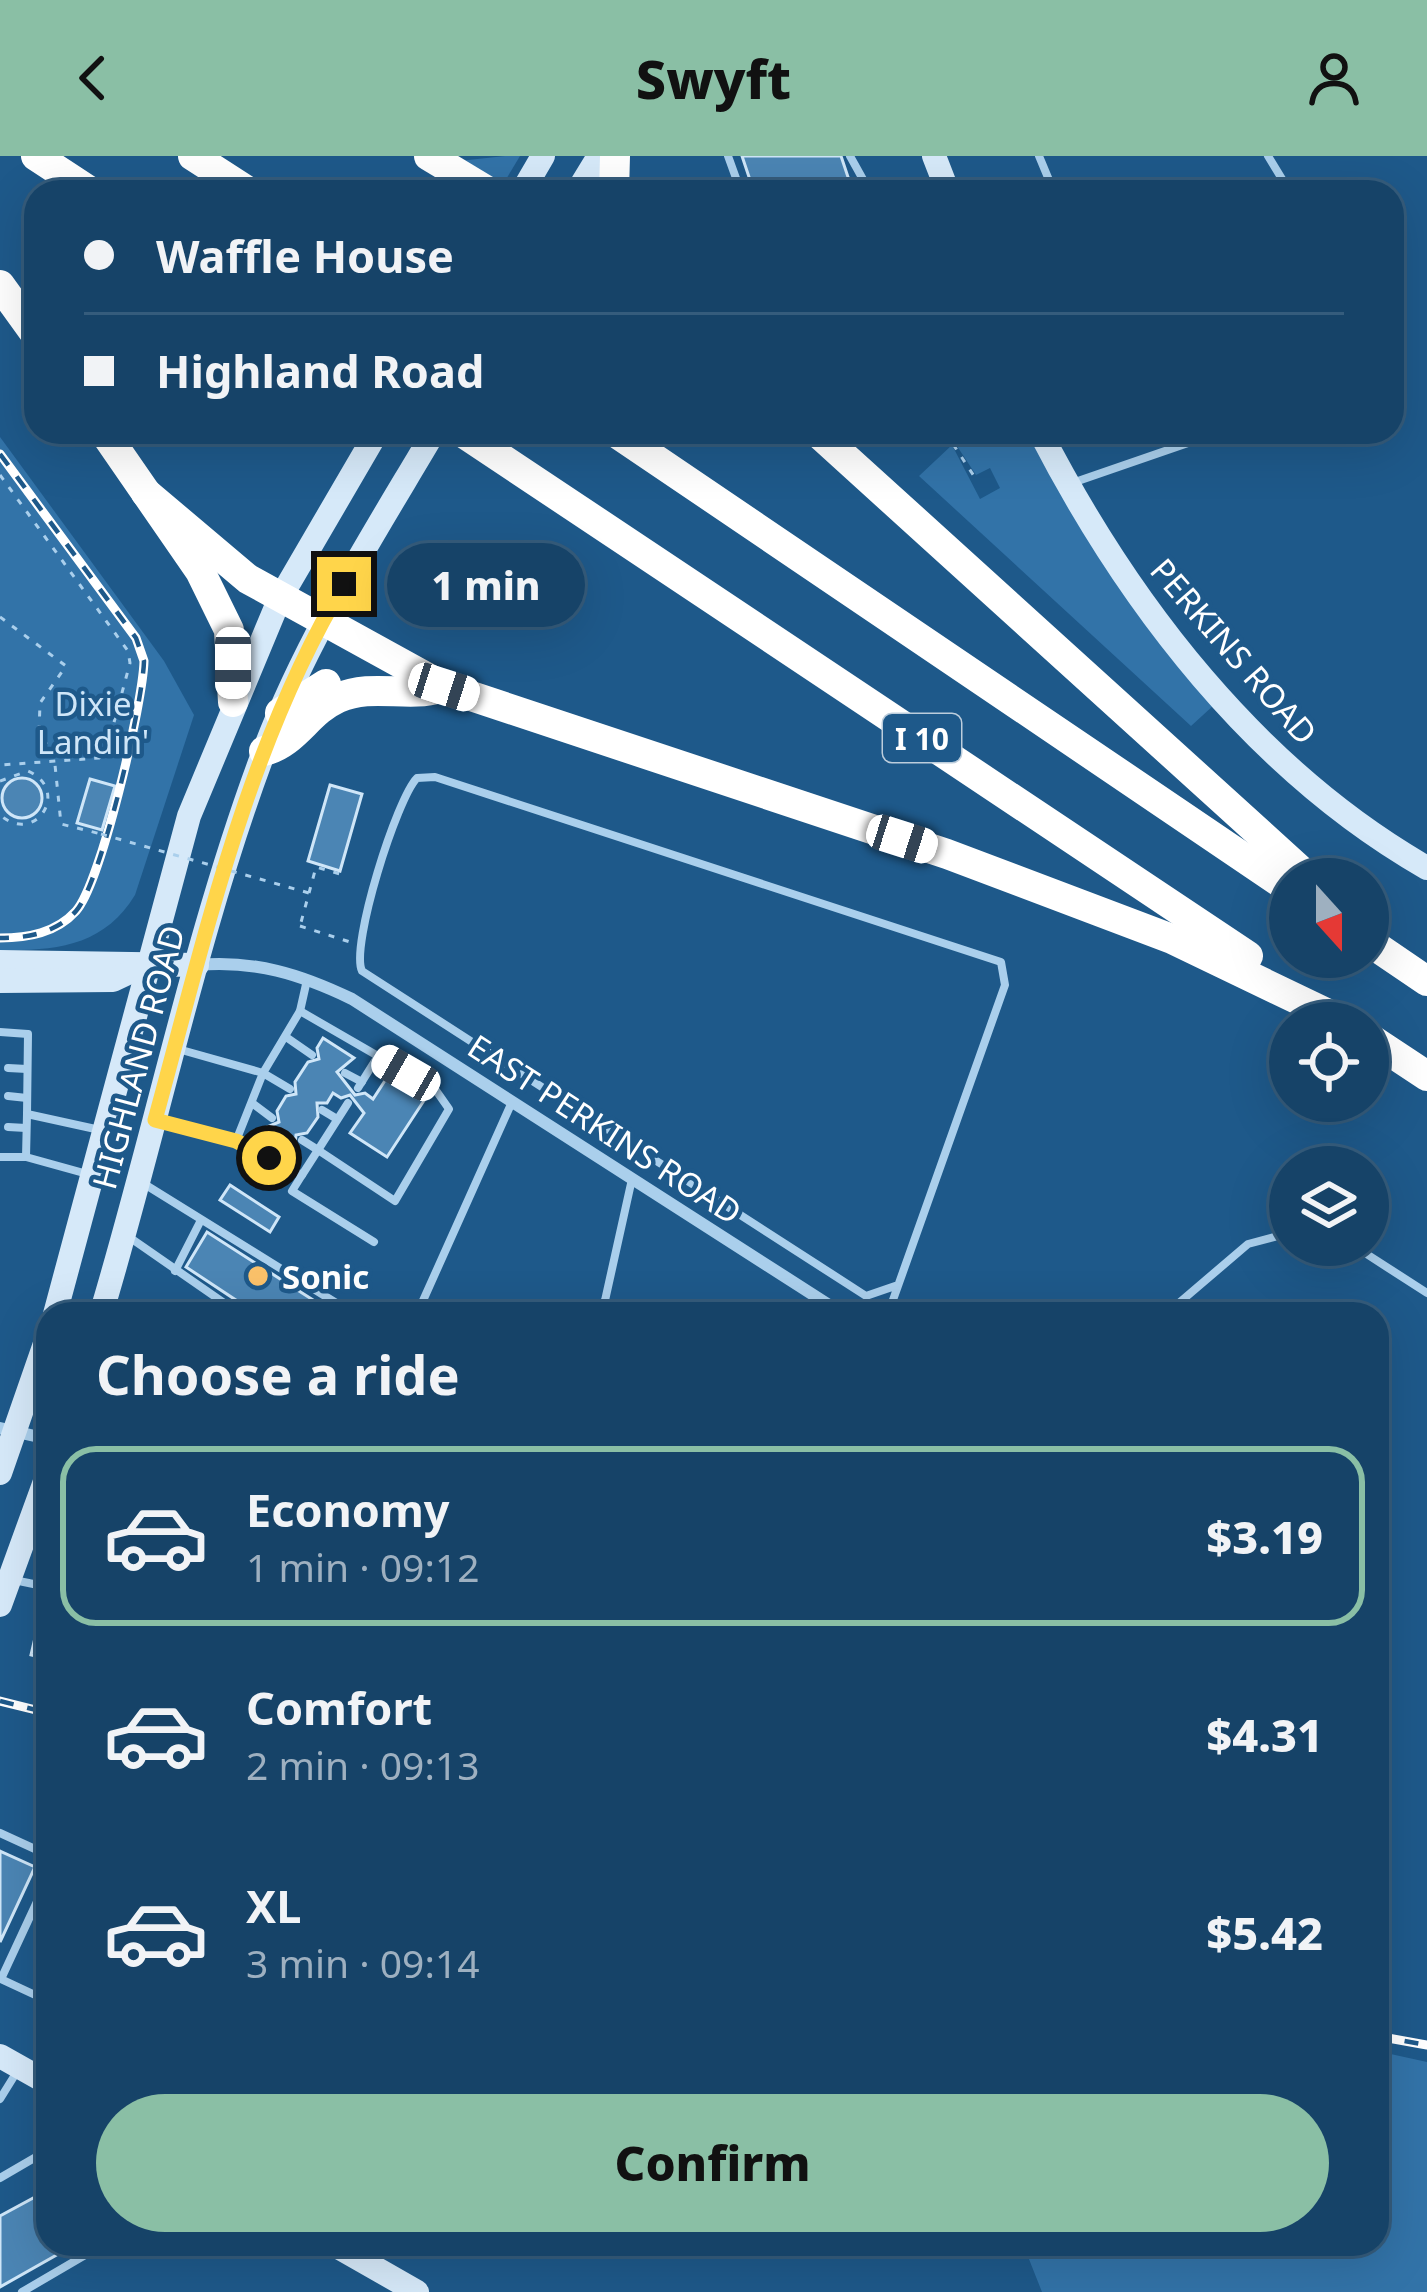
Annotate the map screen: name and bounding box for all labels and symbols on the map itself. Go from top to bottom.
callout: 1 min [386,542,584,626]
street label: PERKINS ROAD [1141,548,1327,754]
route end [317,557,371,611]
car [215,627,251,699]
car [404,659,484,715]
park label: Dixie Landin' [37,681,149,764]
road number: I 10 [883,714,961,762]
car [862,811,942,867]
north arrow [1269,858,1389,978]
street label: HIGHLAND ROAD [81,920,195,1194]
street label: EAST PERKINS ROAD [460,1024,750,1234]
car [366,1039,446,1107]
route start [242,1131,296,1185]
place label: Sonic [282,1254,369,1299]
marker: Sonic [245,1263,271,1289]

